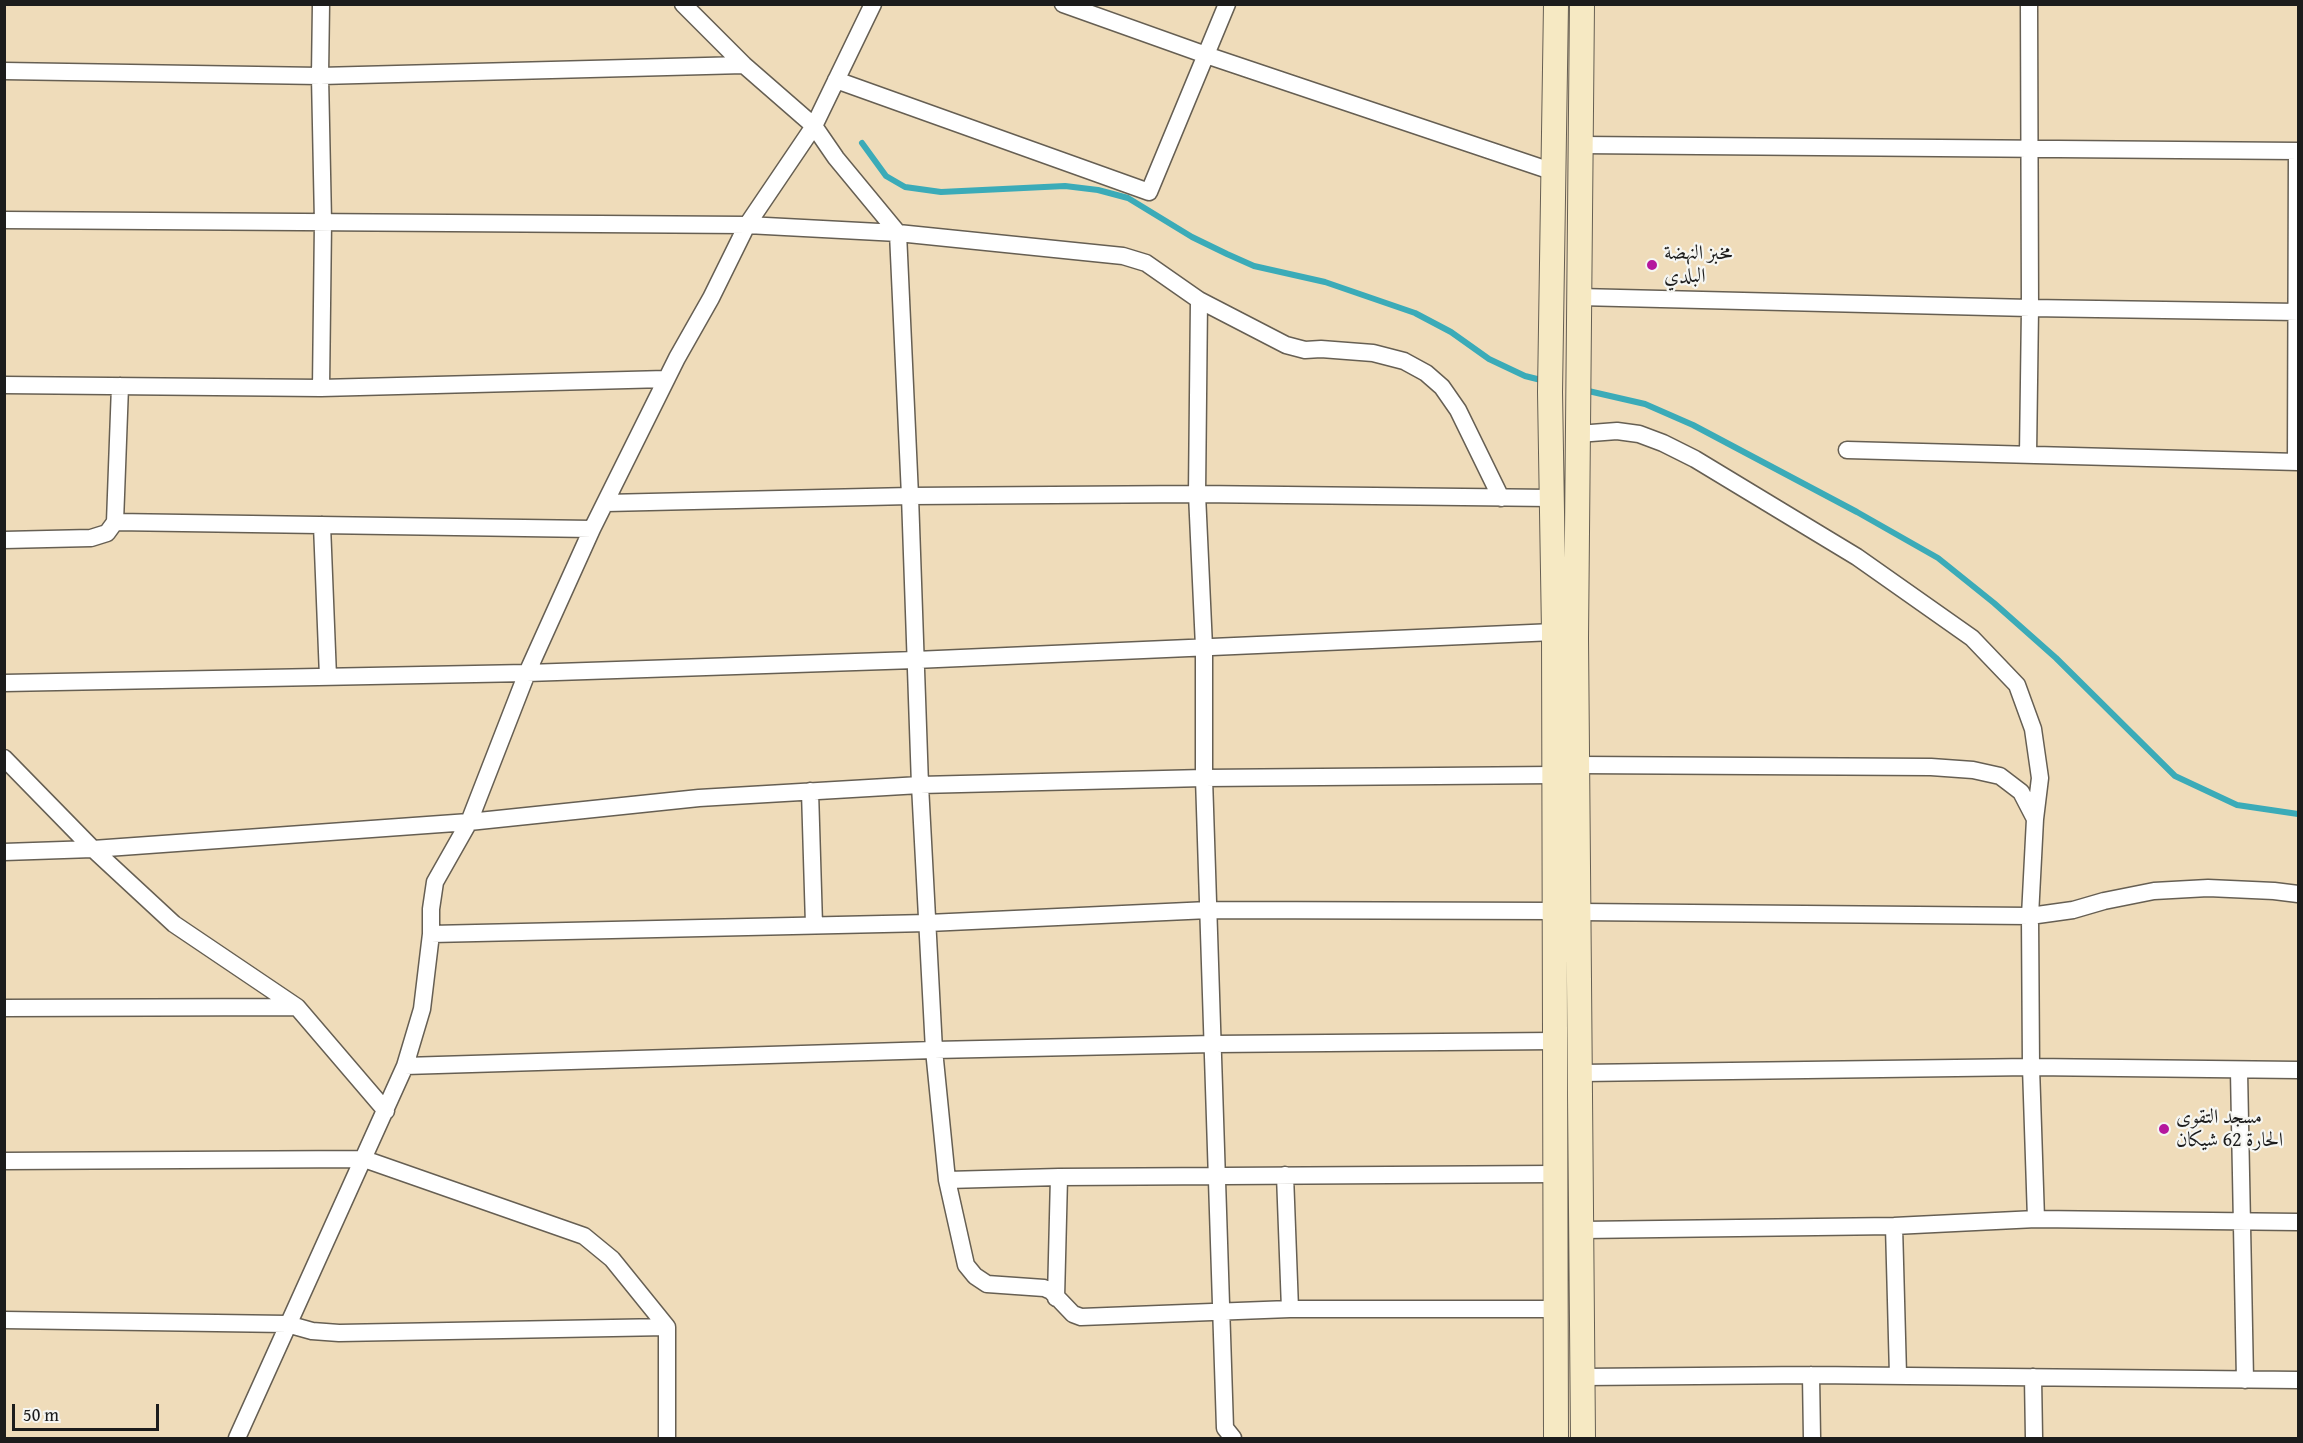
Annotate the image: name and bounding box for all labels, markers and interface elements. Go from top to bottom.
place label: مخبز النهضة البلدي [1664,242,1732,289]
marker: مخبز النهضة البلدي [1645,258,1659,272]
place label: مسجد التقوى الحارة 62 شيكان [2176,1106,2283,1153]
marker: مسجد التقوى الحارة 62 شيكان [2157,1122,2171,1136]
scale bar [15,1392,162,1430]
text: 50 m [23,1401,59,1428]

